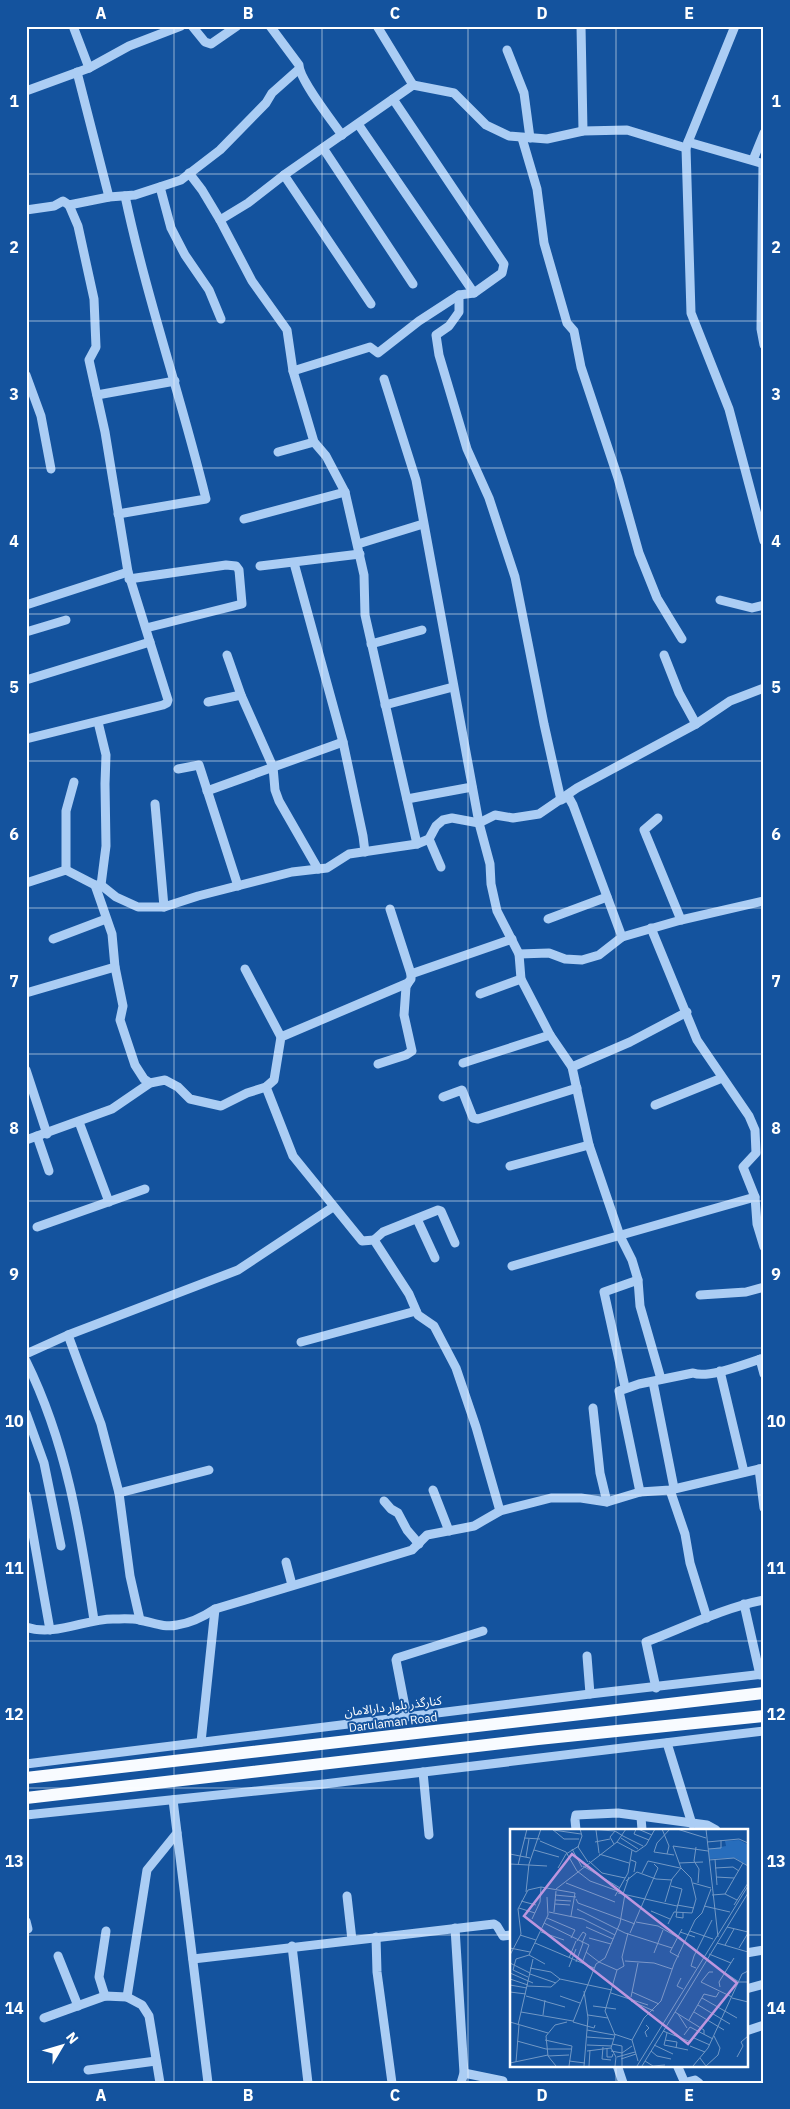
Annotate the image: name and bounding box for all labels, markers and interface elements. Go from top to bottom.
text: A [96,3,107,23]
text: B [243,3,254,23]
text: C [390,3,400,23]
text: D [536,3,548,23]
text: E [684,3,694,23]
text: 1 [9,91,19,111]
text: 1 [771,91,781,111]
text: 2 [9,237,19,257]
text: 2 [771,237,781,257]
text: 3 [9,384,19,404]
text: 3 [771,384,781,404]
text: 4 [9,531,19,551]
text: 4 [771,531,781,551]
text: 5 [9,677,19,697]
text: 5 [771,677,781,697]
text: 6 [9,824,19,844]
text: 6 [771,824,781,844]
text: 7 [9,971,19,991]
text: 7 [771,971,781,991]
text: 8 [9,1118,19,1138]
text: 8 [771,1118,781,1138]
text: 9 [9,1264,19,1284]
text: 9 [771,1264,781,1284]
text: 10 [4,1411,24,1431]
text: 10 [766,1411,786,1431]
text: 11 [4,1558,24,1578]
text: 11 [766,1558,786,1578]
street label: کنارگذر بلوار دارالامان [343,1692,444,1719]
text: 12 [4,1704,24,1724]
text: 12 [766,1704,786,1724]
street label: Darulaman Road [348,1709,438,1735]
inset map [510,1829,748,2066]
text: 13 [4,1851,24,1871]
text: 13 [766,1851,786,1871]
text: 14 [4,1998,24,2018]
text: 14 [766,1998,786,2018]
north arrow [38,2022,88,2072]
text: N [62,2028,82,2048]
text: A [96,2085,107,2105]
text: B [243,2085,254,2105]
text: C [390,2085,400,2105]
text: D [536,2085,548,2105]
text: E [684,2085,694,2105]

